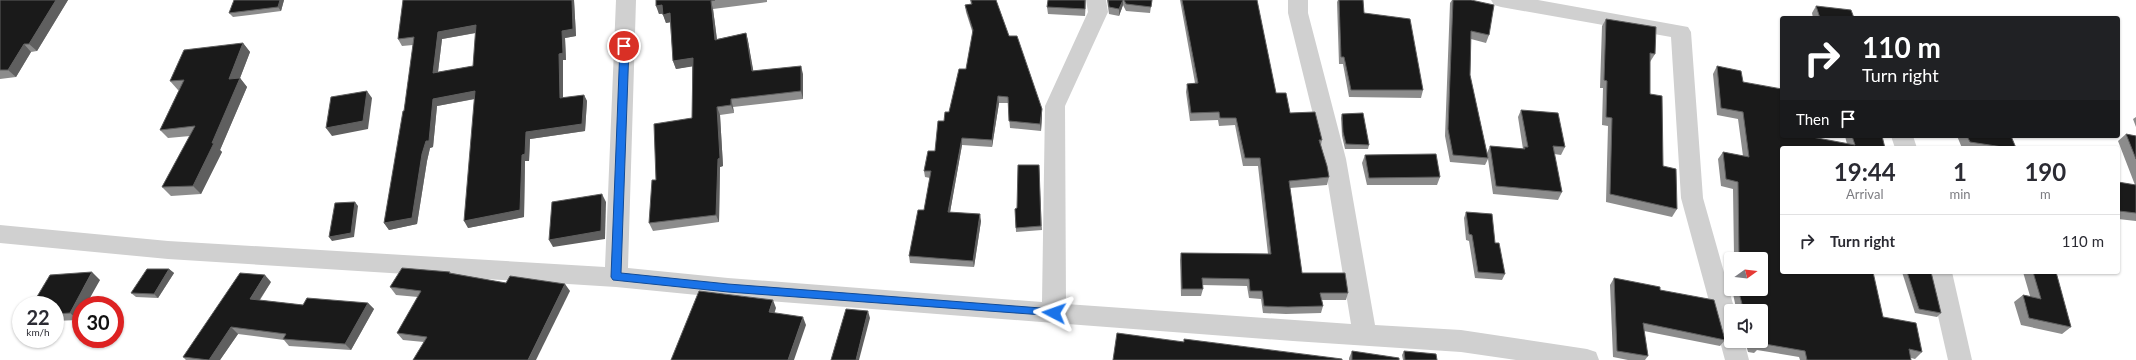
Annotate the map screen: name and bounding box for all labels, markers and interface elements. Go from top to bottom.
pin [607,29,641,63]
text: 110 m [1862,30,1941,64]
icon: right [1796,32,1848,84]
icon: arrive [613,35,635,57]
text: Turn right [1862,64,1939,86]
icon: arrive [1837,108,1859,130]
text: Then [1796,110,1829,128]
text: 19:44 [1834,157,1896,186]
text: 1 [1953,157,1967,186]
text: 190 [2024,157,2066,186]
text: Arrival [1846,186,1883,202]
text: min [1950,186,1971,202]
text: m [2040,186,2051,202]
icon: right [1796,230,1818,252]
text: Turn right [1830,232,1895,250]
text: 110 m [2062,232,2104,250]
north arrow [1724,252,1768,296]
map controls [1724,252,1768,348]
position arrow [1033,292,1075,334]
speed limit sign: 30 [72,296,124,348]
button: sound [1724,304,1768,348]
text: 22 [26,305,50,329]
text: km/h [26,326,50,338]

